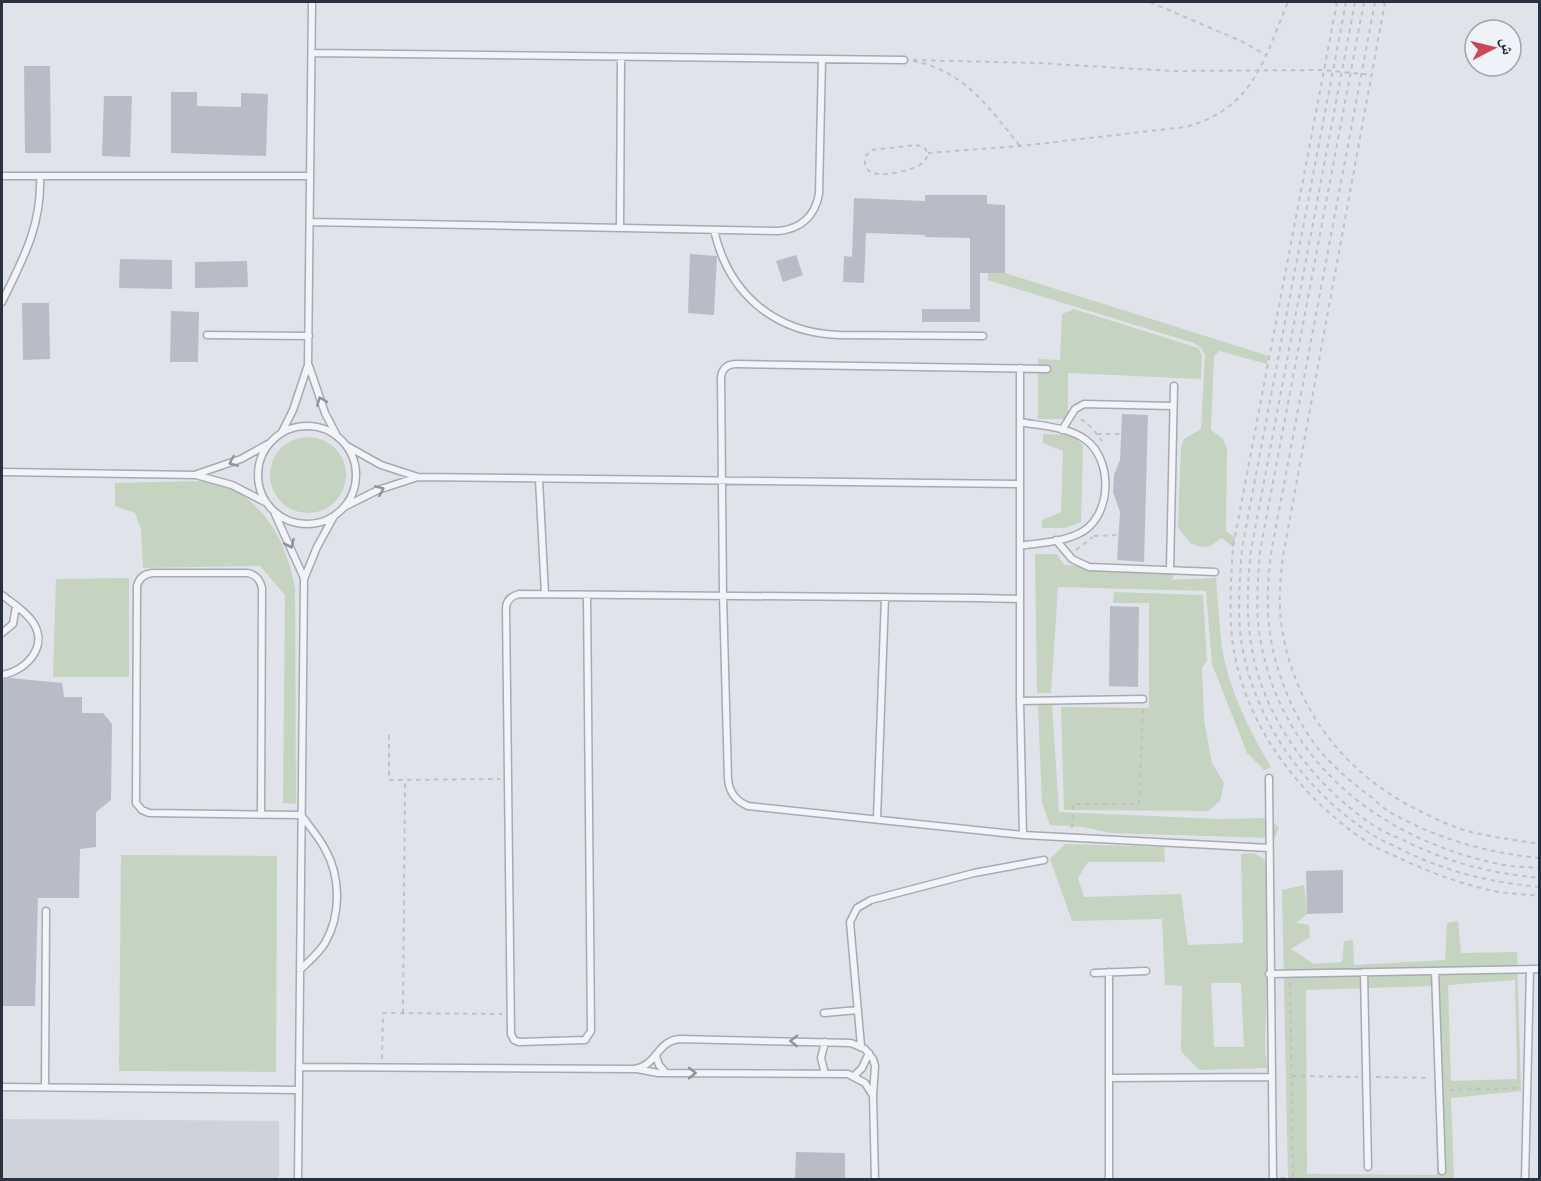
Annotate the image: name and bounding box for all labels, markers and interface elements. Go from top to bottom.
north arrow [1463,18,1523,78]
text: ش [1497,37,1518,56]
one-way arrow [315,396,328,407]
one-way arrow [229,455,240,467]
one-way arrow [373,485,384,497]
one-way arrow [283,538,295,549]
one-way arrow [790,1035,799,1048]
one-way arrow [688,1067,697,1079]

